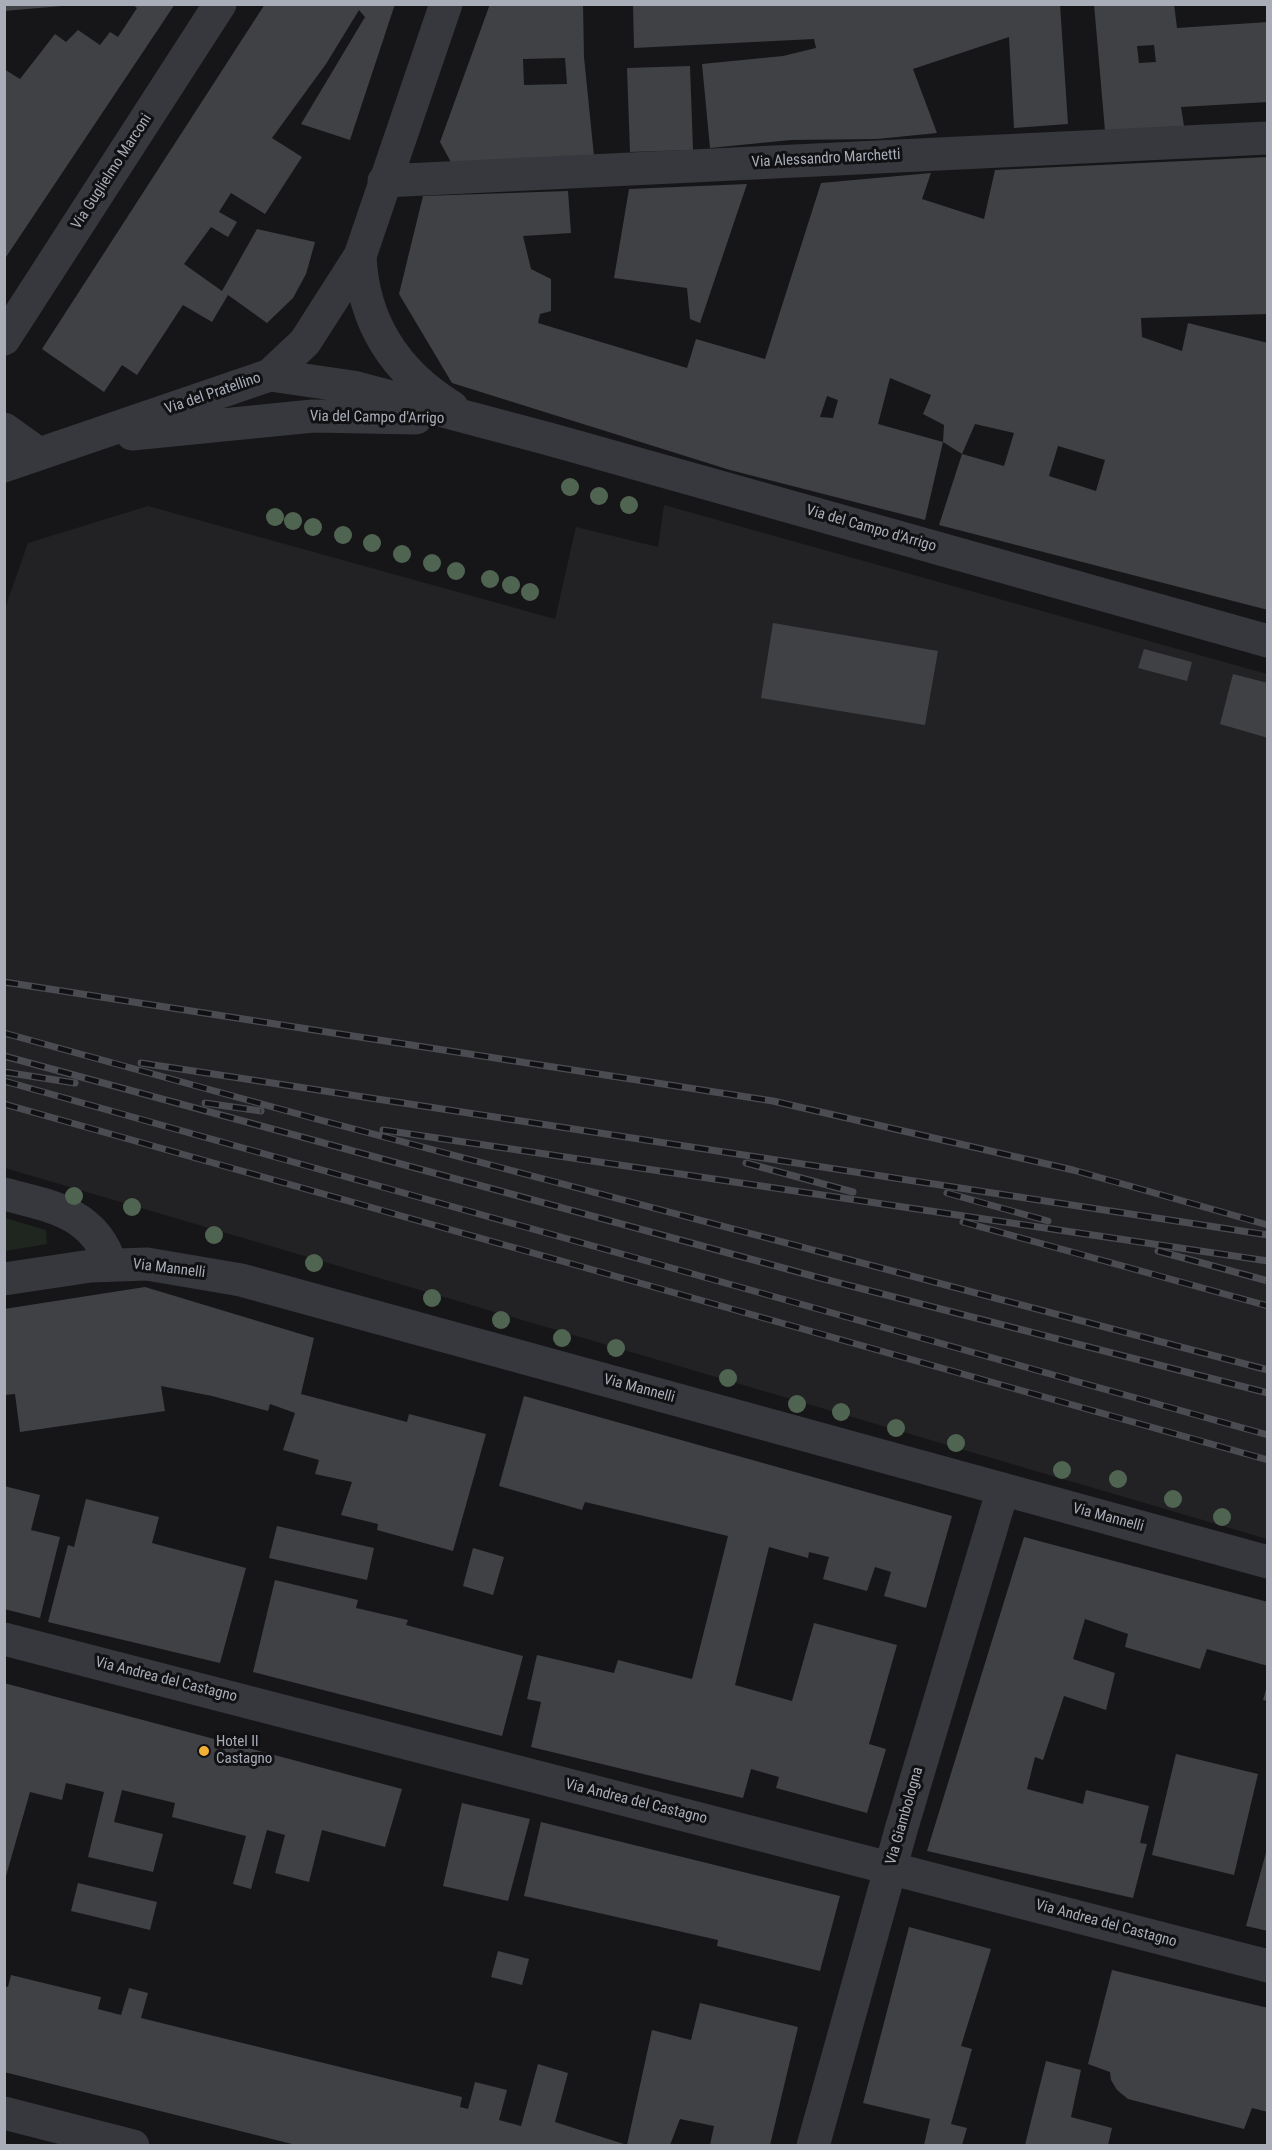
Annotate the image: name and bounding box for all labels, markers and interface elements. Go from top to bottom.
street label: Via Guglielmo Marconi [68,111,156,233]
street label: Via Alessandro Marchetti [751,146,901,172]
street label: Via del Pratellino [163,369,263,419]
street label: Via del Campo d'Arrigo [310,408,444,428]
street label: Via del Campo d'Arrigo [804,502,938,556]
street label: Via Mannelli [132,1256,206,1282]
street label: Via Mannelli [601,1371,677,1407]
street label: Via Mannelli [1070,1500,1146,1536]
street label: Via Andrea del Castagno [93,1654,239,1706]
place label: Hotel Il Castagno [216,1733,272,1768]
marker: Hotel Il Castagno [197,1744,211,1758]
street label: Via Giambologna [882,1765,928,1867]
street label: Via Andrea del Castagno [563,1776,709,1828]
street label: Via Andrea del Castagno [1033,1896,1179,1952]

